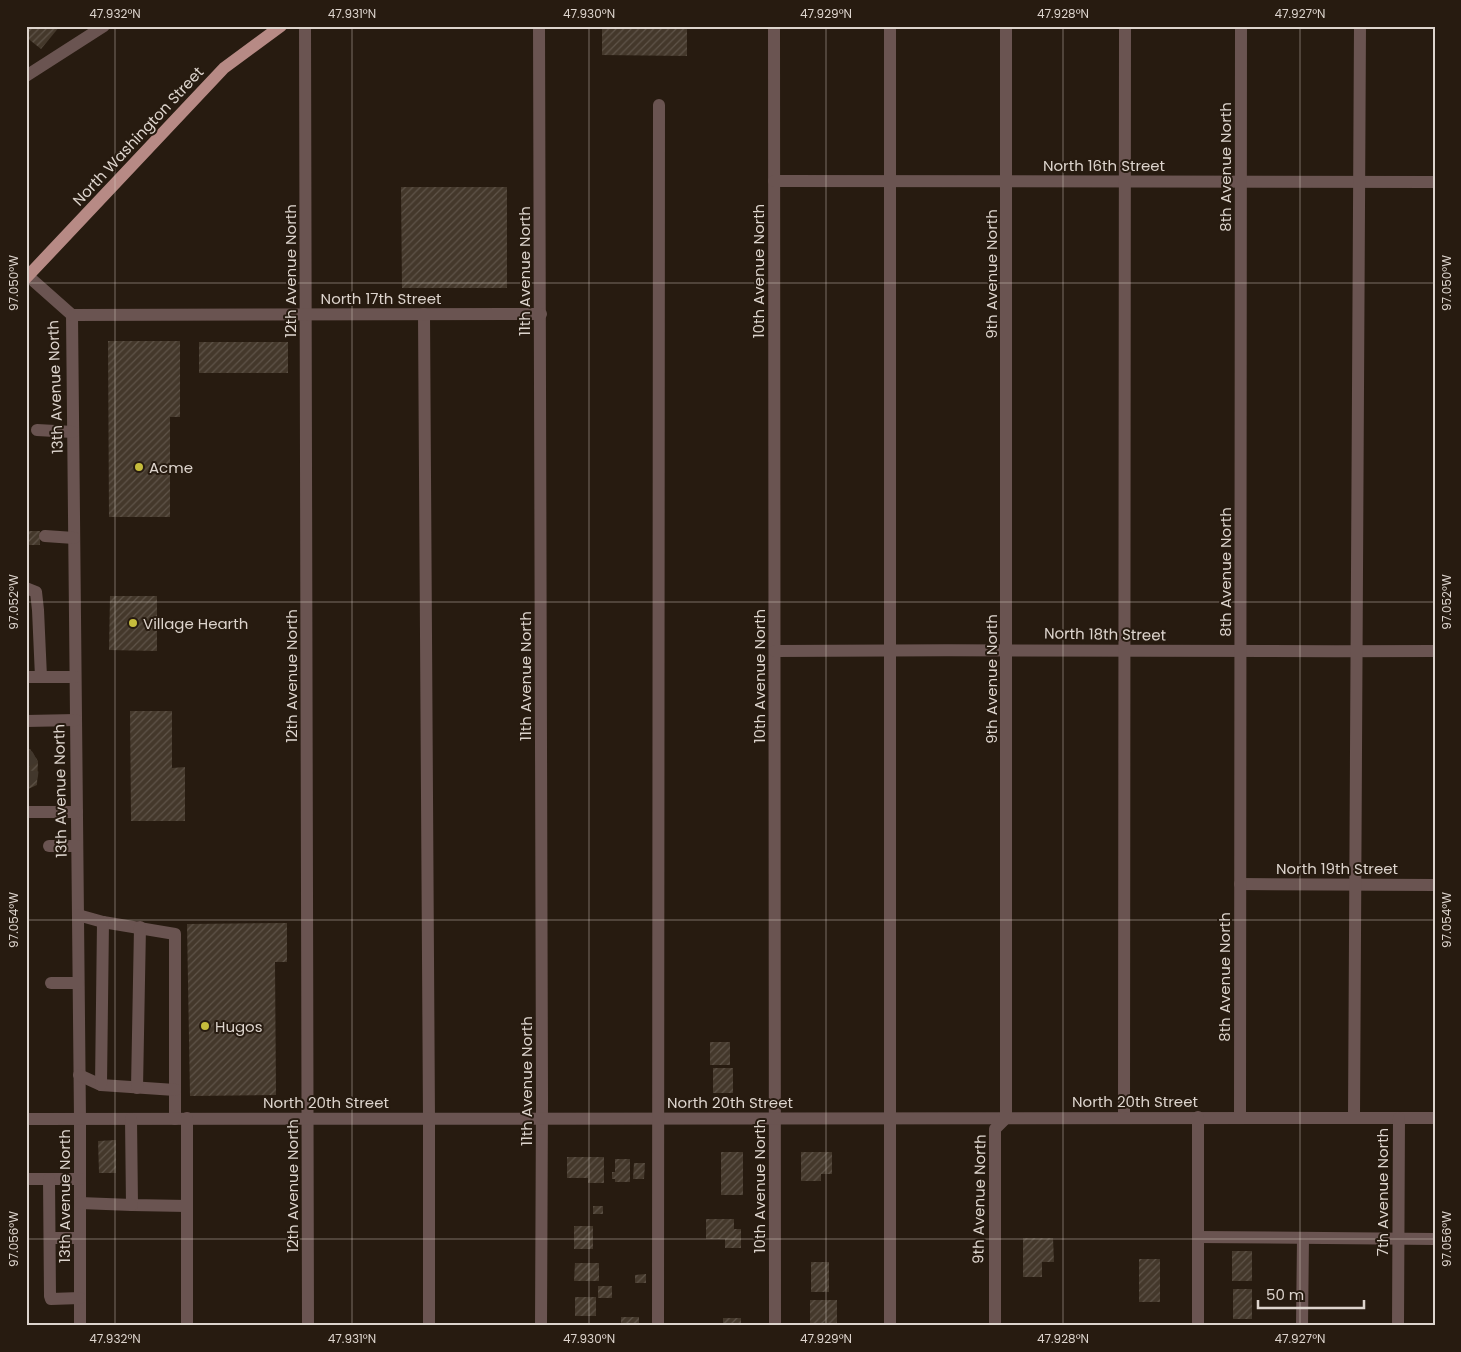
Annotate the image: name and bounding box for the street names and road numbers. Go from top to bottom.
street label: North Washington Street [68,62,208,210]
street label: 8th Avenue North [1215,102,1236,232]
street label: North 16th Street [1043,155,1165,176]
street label: 12th Avenue North [280,204,301,338]
street label: 10th Avenue North [748,204,769,338]
street label: 11th Avenue North [514,206,535,336]
street label: 9th Avenue North [981,209,1002,339]
street label: North 17th Street [321,288,441,309]
street label: 13th Avenue North [42,320,68,454]
street label: 8th Avenue North [1215,507,1236,637]
street label: 12th Avenue North [281,609,302,743]
street label: 10th Avenue North [749,609,770,743]
street label: 11th Avenue North [515,611,536,741]
street label: 9th Avenue North [981,614,1002,744]
street label: North 18th Street [1044,622,1166,646]
street label: 13th Avenue North [48,724,72,858]
street label: North 19th Street [1276,858,1398,879]
street label: 8th Avenue North [1214,912,1235,1042]
street label: 11th Avenue North [516,1016,537,1146]
street label: North 20th Street [1072,1091,1198,1112]
street label: North 20th Street [263,1092,389,1113]
street label: North 20th Street [667,1092,793,1113]
street label: 12th Avenue North [282,1119,303,1253]
street label: 10th Avenue North [749,1119,770,1253]
street label: 7th Avenue North [1372,1128,1393,1256]
street label: 13th Avenue North [54,1129,75,1263]
street label: 9th Avenue North [967,1134,991,1264]

